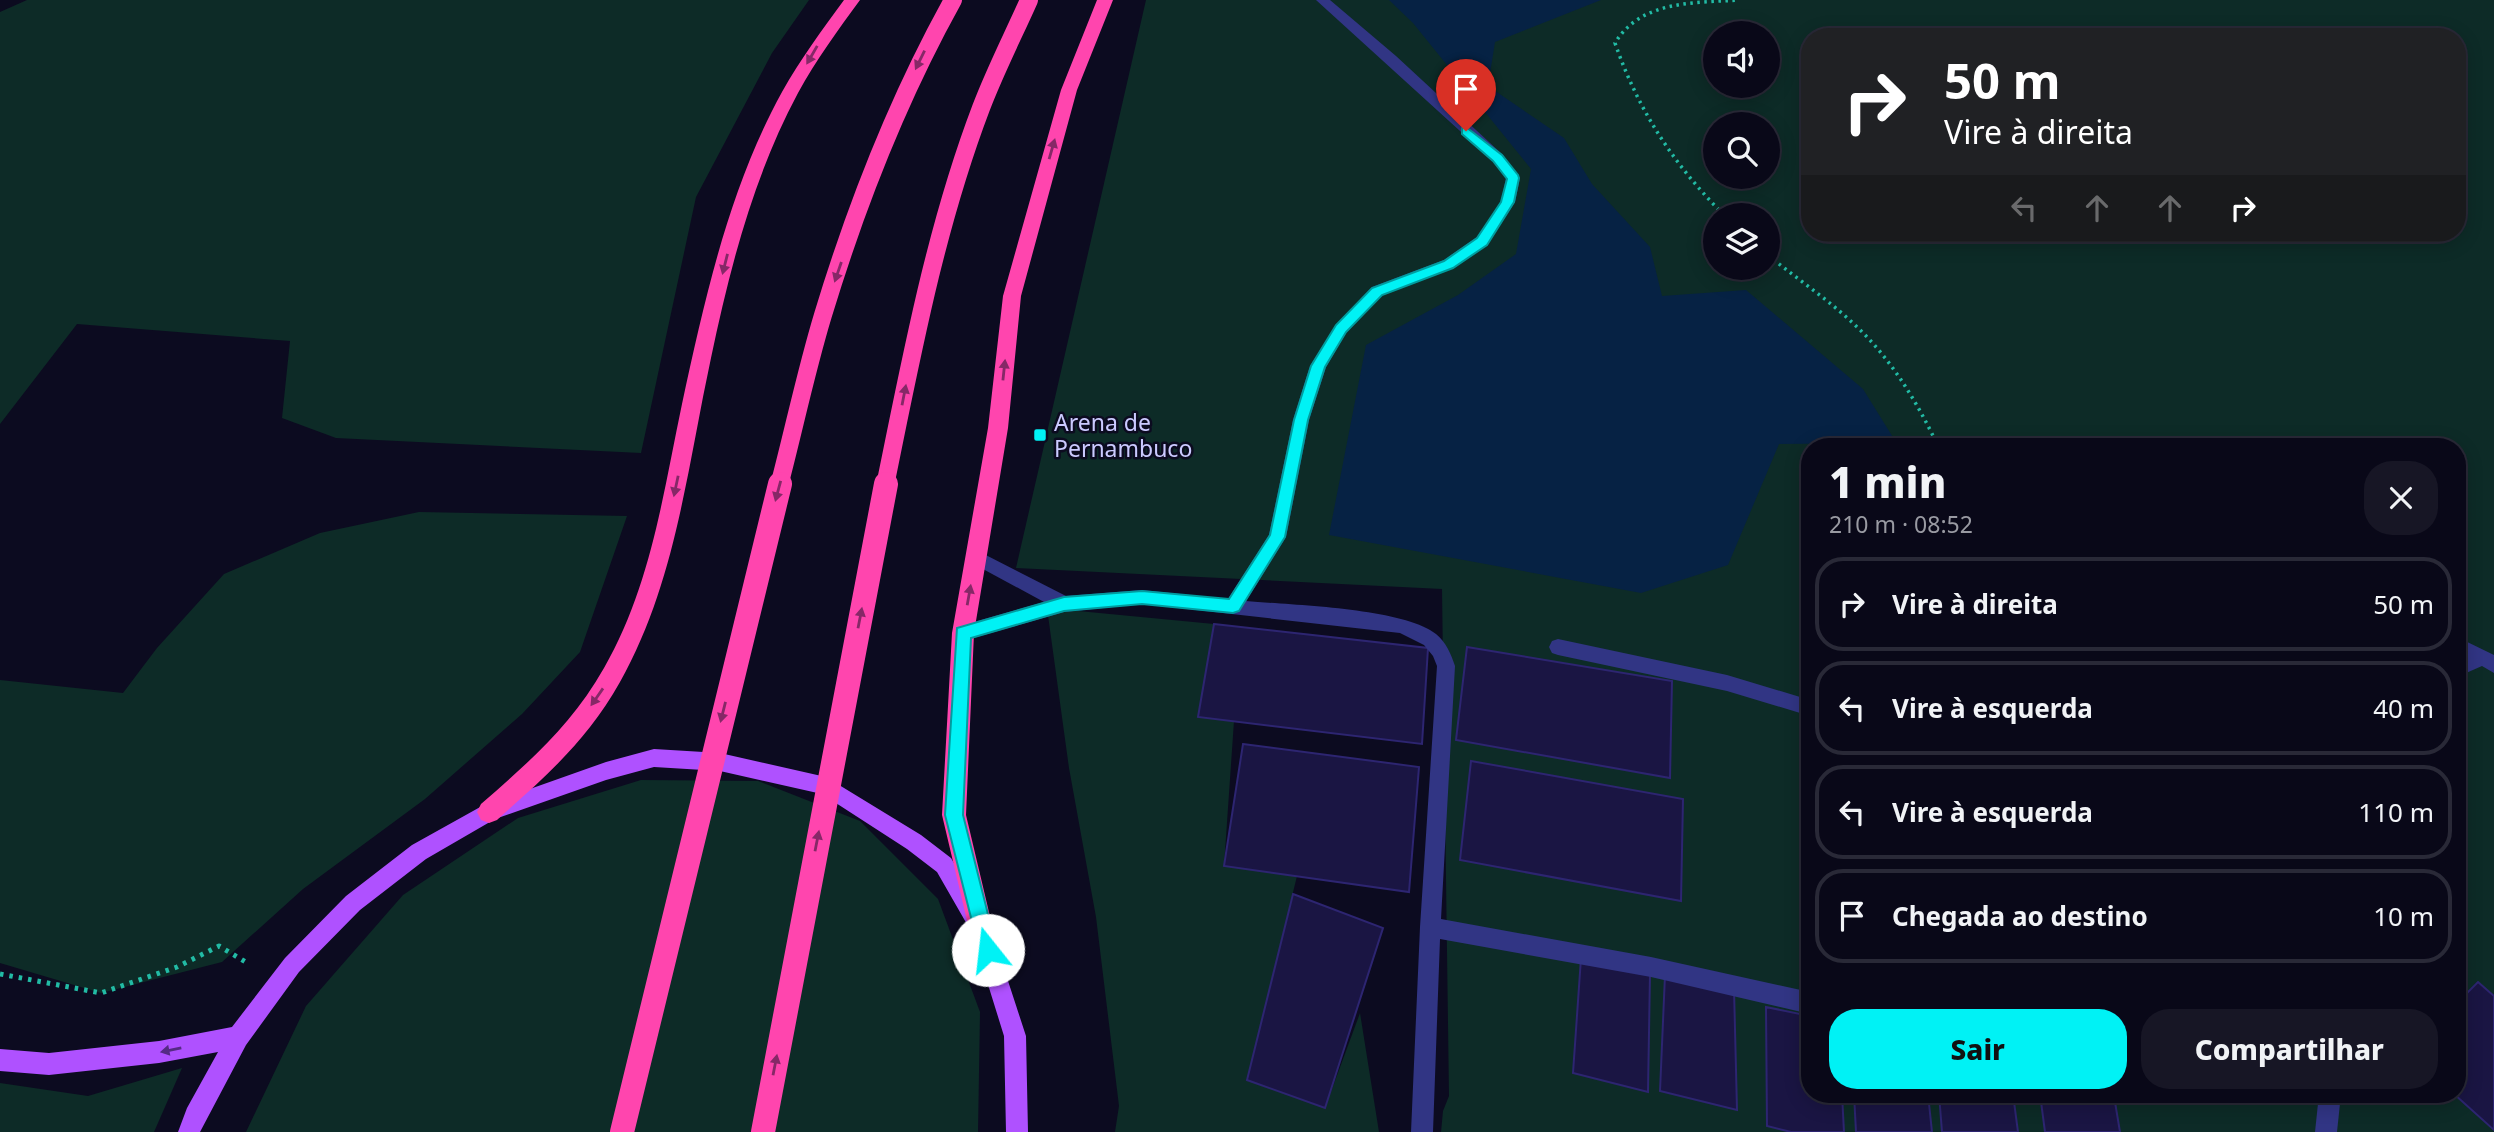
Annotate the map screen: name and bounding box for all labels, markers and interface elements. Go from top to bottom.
map controls [1703,21,1780,280]
button: sound [1703,21,1780,98]
one-way arrow [806,46,819,65]
text: 50 m [1944,47,2061,113]
one-way arrow [915,50,926,70]
icon: right [1829,56,1920,147]
pin [1436,59,1496,131]
icon: arrive [1447,70,1485,108]
text: Vire à direita [1944,110,2133,153]
button: search [1703,112,1780,189]
one-way arrow [1047,137,1058,159]
icon: left [2005,189,2043,227]
icon: ahead [2078,189,2116,227]
icon: ahead [2151,189,2189,227]
icon: right [2224,189,2262,227]
button: layers [1703,203,1780,280]
one-way arrow [719,253,730,275]
one-way arrow [832,262,843,283]
one-way arrow [999,359,1010,381]
one-way arrow [899,384,910,406]
place label: Arena de Pernambuco [1054,406,1192,464]
marker: Arena de Pernambuco [1032,427,1048,443]
text: 1 min [1829,453,1946,510]
button: close [2364,461,2438,535]
one-way arrow [670,475,681,497]
one-way arrow [772,480,783,502]
text: 210 m · 08:52 [1829,508,1973,540]
one-way arrow [964,584,975,606]
icon: right [1833,585,1871,623]
text: Vire à direita [1892,586,2058,622]
text: 50 m [2373,586,2434,622]
one-way arrow [854,607,865,629]
one-way arrow [590,688,604,706]
icon: left [1833,689,1871,727]
text: Vire à esquerda [1892,690,2093,726]
text: 40 m [2373,690,2434,726]
one-way arrow [718,701,729,723]
icon: left [1833,793,1871,831]
text: Vire à esquerda [1892,794,2093,830]
text: 110 m [2358,794,2434,830]
one-way arrow [812,830,823,852]
icon: arrive [1833,897,1871,935]
text: Chegada ao destino [1892,898,2148,934]
text: 10 m [2373,898,2434,934]
position arrow [951,913,1025,987]
button: Sair [1829,1009,2127,1089]
button: Compartilhar [2141,1009,2438,1089]
one-way arrow [160,1045,182,1056]
one-way arrow [770,1054,781,1076]

